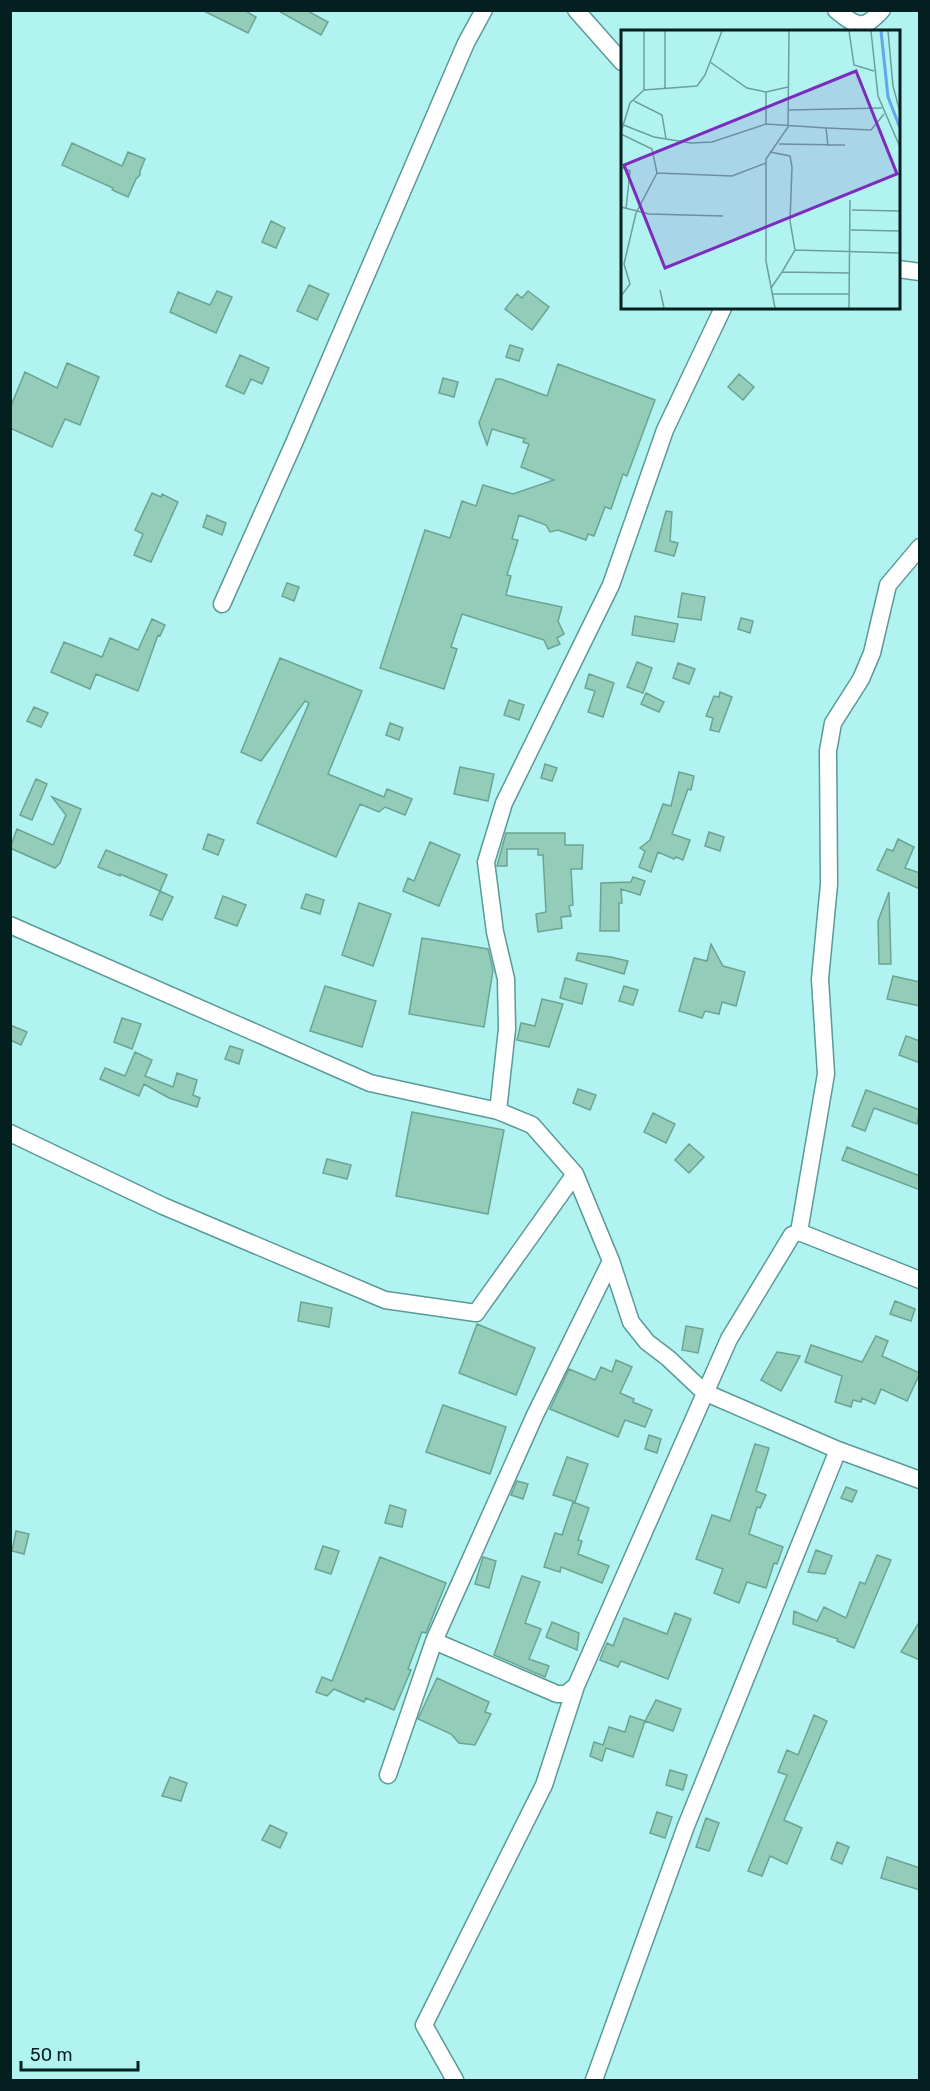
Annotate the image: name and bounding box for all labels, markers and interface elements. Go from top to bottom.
inset map [621,30,900,309]
scale bar [21,2034,138,2072]
text: 50 m [30,2044,73,2066]

